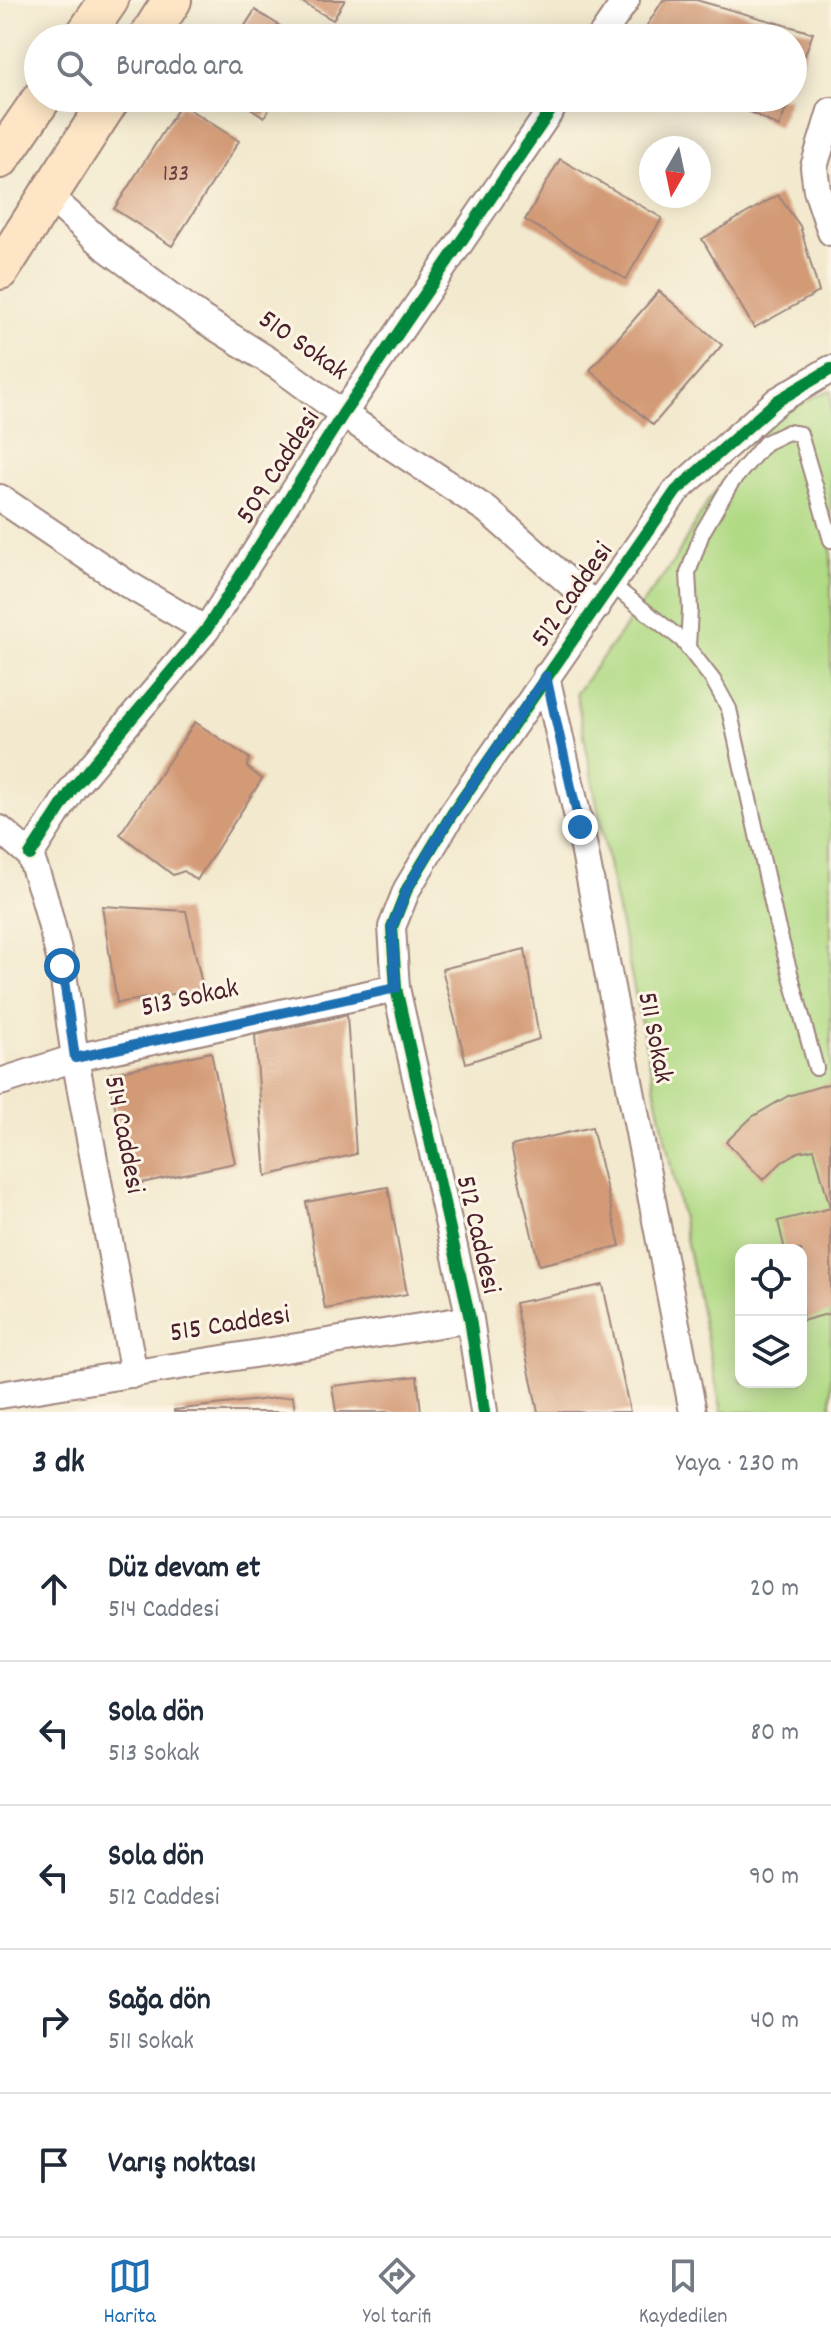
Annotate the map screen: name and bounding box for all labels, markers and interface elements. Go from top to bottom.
search box [24,24,807,112]
icon: search [52,46,96,90]
text: Burada ara [116,47,243,90]
north arrow [639,136,711,208]
house number: 133 [163,158,189,192]
street label: 510 Sokak [249,301,355,393]
street label: 509 Caddesi [228,403,332,533]
street label: 512 Caddesi [523,535,625,657]
route end [562,809,598,845]
route start [44,948,80,984]
street label: 513 Sokak [137,970,243,1030]
street label: 511 Sokak [625,989,681,1087]
street label: 514 Caddesi [91,1072,153,1198]
street label: 512 Caddesi [443,1172,509,1298]
map controls [735,1244,807,1388]
button: locate [735,1244,807,1316]
street label: 515 Caddesi [167,1297,293,1355]
button: layers [735,1316,807,1388]
text: 3 dk [32,1440,85,1489]
text: Yaya · 230 m [676,1446,799,1483]
text: Düz devam et [108,1549,260,1592]
icon: ahead [32,1567,76,1611]
text: 20 m [750,1571,799,1608]
text: 514 Caddesi [108,1592,219,1629]
text: Sola dön [108,1693,204,1736]
icon: left [32,1711,76,1755]
text: 80 m [751,1715,799,1752]
text: 513 Sokak [108,1736,200,1773]
text: Sola dön [108,1837,204,1880]
icon: left [32,1855,76,1899]
text: 90 m [749,1859,799,1896]
text: 512 Caddesi [108,1880,220,1917]
text: Sağa dön [108,1981,211,2024]
icon: right [32,1999,76,2043]
text: 40 m [750,2003,799,2040]
text: 511 Sokak [108,2024,194,2061]
icon: arrive [32,2143,76,2187]
text: Varış noktası [108,2144,256,2187]
tab: Harita [104,2254,156,2333]
tab: Yol tarifi [363,2254,432,2333]
tab: Kaydedilen [639,2254,727,2333]

